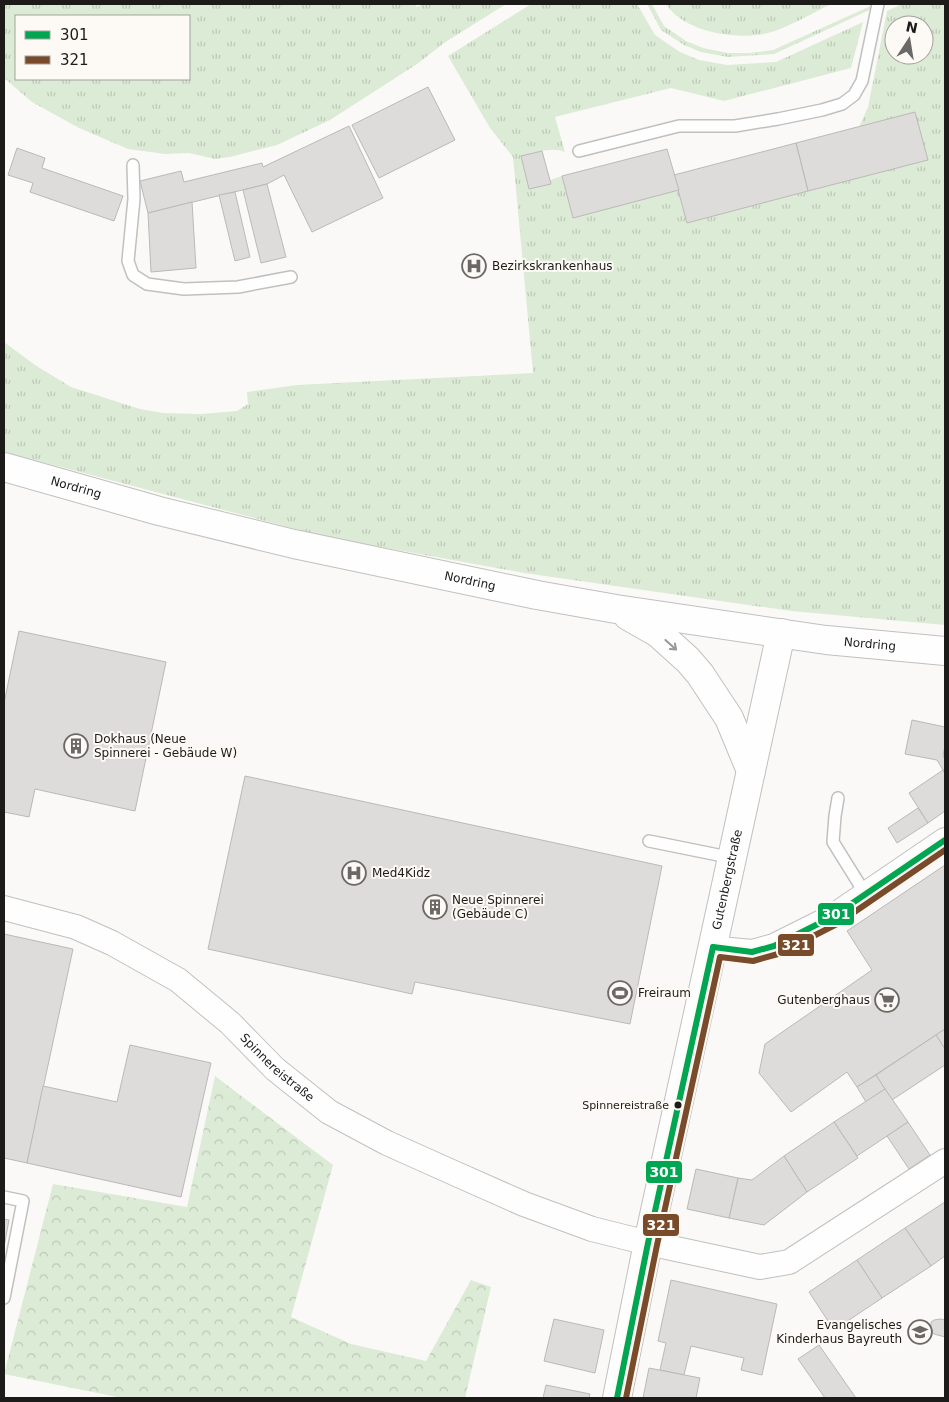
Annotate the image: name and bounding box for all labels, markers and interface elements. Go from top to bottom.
legend [15,15,190,80]
north arrow [884,15,934,65]
text: N [904,18,919,36]
text: 301 [60,26,89,44]
text: 321 [60,51,89,69]
hospital icon: Bezirkskrankenhaus [461,253,487,279]
place label: Bezirkskrankenhaus [492,259,613,273]
street label: Nordring [49,474,103,501]
street label: Nordring [443,569,497,593]
street label: Nordring [843,635,897,653]
one-way arrow [665,639,678,651]
place label: Dokhaus (Neue Spinnerei - Gebäude W) [94,732,237,760]
building icon: Dokhaus (Neue Spinnerei - Gebäude W) [63,733,89,759]
street label: Gutenbergstraße [710,828,745,931]
hospital icon: Med4Kidz [341,860,367,886]
place label: Med4Kidz [372,866,430,880]
place label: Neue Spinnerei (Gebäude C) [452,893,544,921]
building icon: Neue Spinnerei (Gebäude C) [422,894,448,920]
line badge: 301 [817,902,855,926]
text: 301 [821,906,851,922]
line badge: 321 [777,933,815,957]
text: 321 [781,937,811,953]
sports icon: Freiraum [607,980,633,1006]
place label: Freiraum [638,986,691,1000]
supermarket icon: Gutenberghaus [874,987,900,1013]
place label: Gutenberghaus [777,993,870,1007]
street label: Spinnereistraße [237,1031,317,1104]
place label: Spinnereistraße [582,1099,669,1112]
marker: Spinnereistraße [673,1100,683,1110]
line badge: 301 [645,1160,683,1184]
text: 301 [649,1164,679,1180]
line badge: 321 [642,1213,680,1237]
text: 321 [646,1217,676,1233]
place label: Evangelisches Kinderhaus Bayreuth [776,1318,902,1346]
school or university icon: Evangelisches Kinderhaus Bayreuth [907,1319,933,1345]

